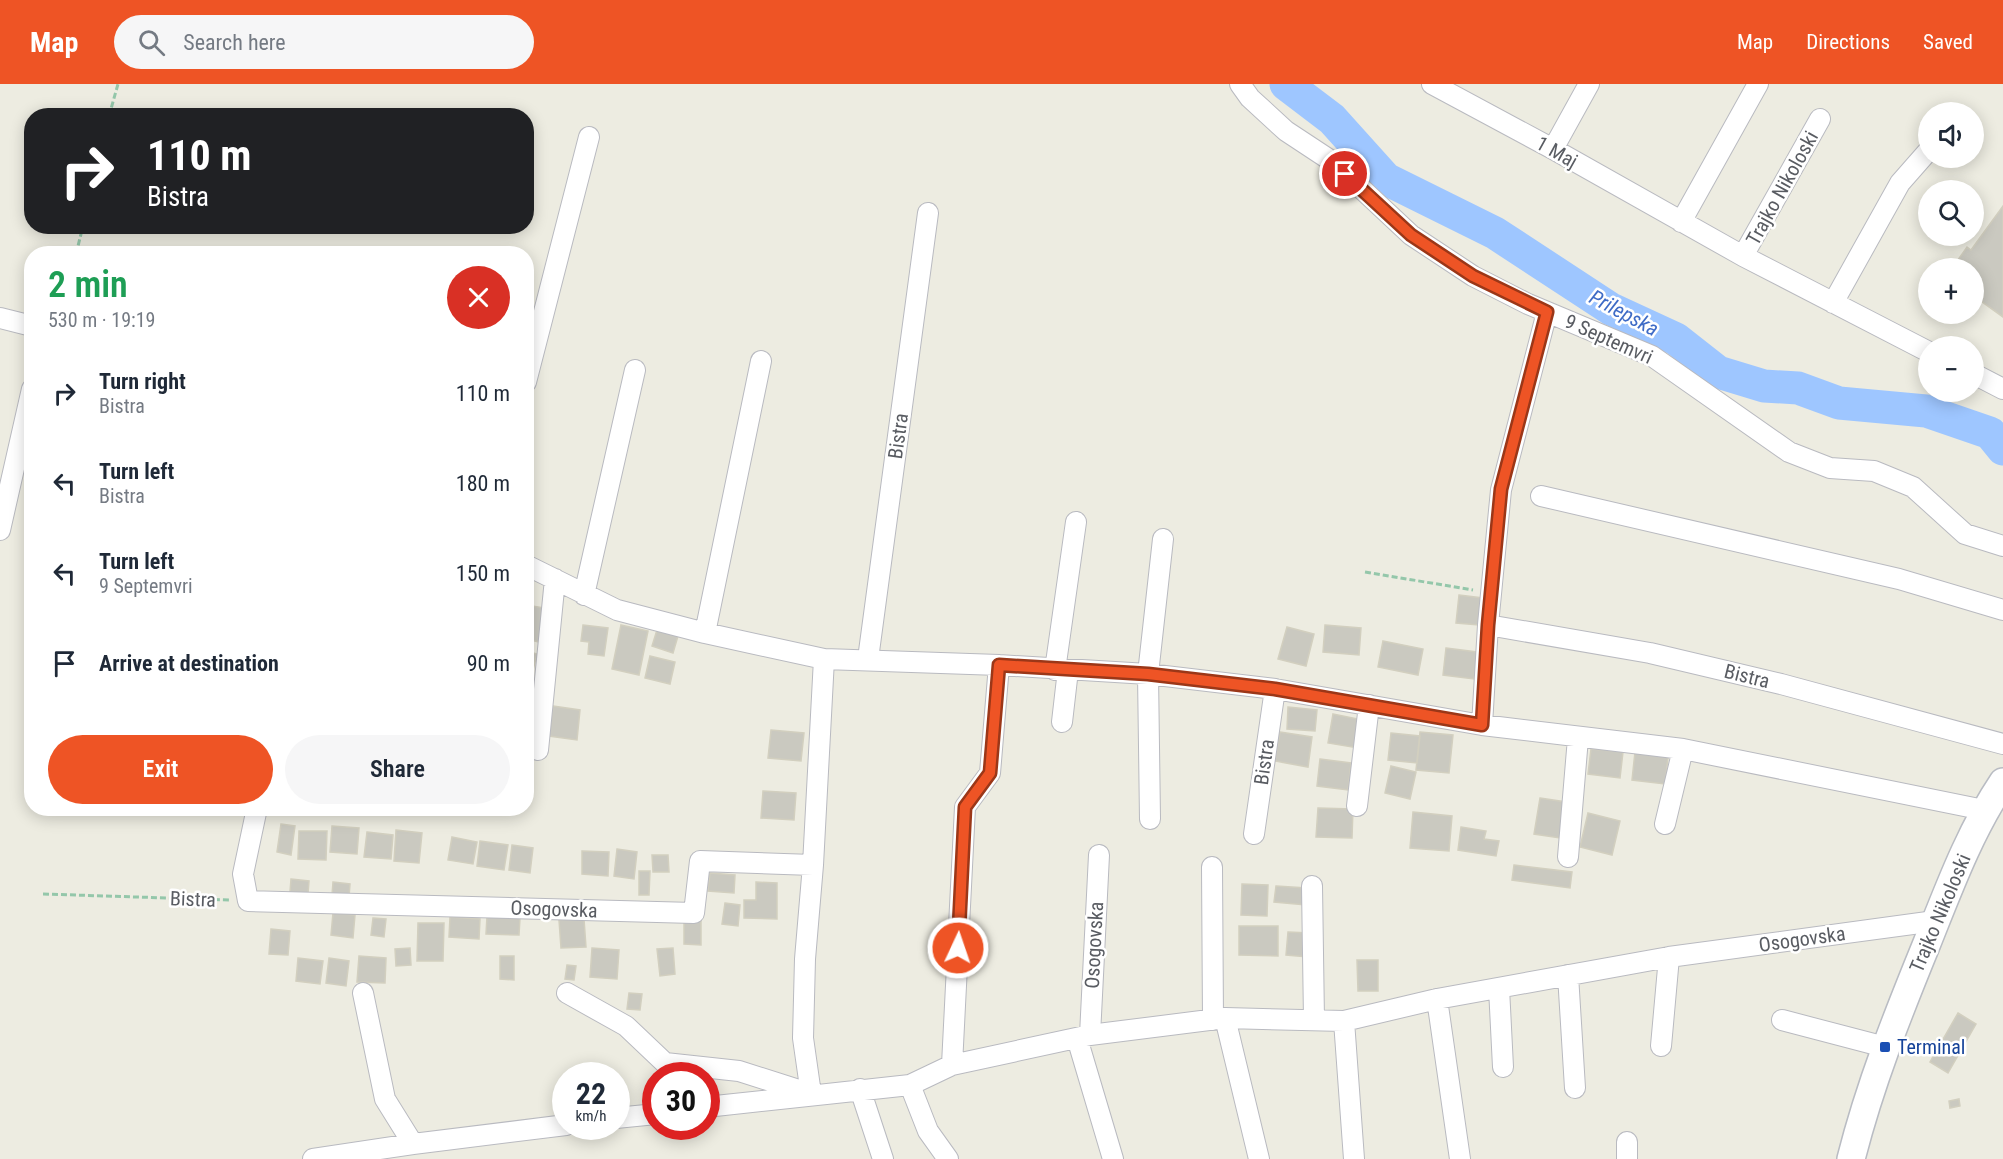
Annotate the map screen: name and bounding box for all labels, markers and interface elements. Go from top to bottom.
search box [114,15,534,69]
text: Map [30,26,78,59]
icon: search [135,26,168,59]
text: Search here [183,30,286,55]
text: Map [1737,30,1773,54]
text: Directions [1806,30,1890,54]
text: Saved [1923,30,1973,54]
map controls [1918,102,1984,402]
button: sound [1918,102,1984,168]
street label: Trajko Nikoloski [1741,127,1823,249]
text: 110 m [147,131,252,180]
street label: 1 Maj [1532,131,1582,173]
icon: right [48,132,126,210]
pin [1319,148,1370,199]
icon: arrive [1328,157,1361,190]
button: search [1918,180,1984,246]
text: Bistra [147,181,209,213]
button: + [1918,258,1984,324]
text: 2 min [48,264,128,306]
button: close [447,266,510,329]
water label: Prilepska [1585,285,1663,341]
text: 530 m · 19:19 [48,308,155,332]
street label: 9 Septemvri [1561,309,1657,369]
button: − [1918,336,1984,402]
text: Turn right [99,369,186,394]
icon: right [48,377,81,410]
text: 110 m [456,381,510,406]
text: Bistra [99,394,145,418]
street label: Bistra [883,412,913,460]
text: Turn left [99,459,174,484]
icon: left [48,467,81,500]
text: 180 m [456,471,510,496]
text: Bistra [99,484,145,508]
text: Turn left [99,549,174,574]
icon: left [48,557,81,590]
text: 150 m [456,561,510,586]
text: 9 Septemvri [99,574,193,598]
icon: arrive [48,647,81,680]
text: Arrive at destination [99,651,279,676]
text: 90 m [467,651,510,676]
street label: Bistra [1722,659,1772,693]
button: Exit [48,735,273,804]
button: Share [285,735,510,804]
street label: Bistra [1249,738,1279,786]
street label: Trajko Nikoloski [1904,850,1976,976]
street label: Bistra [170,886,216,912]
street label: Osogovska [510,895,598,923]
street label: Osogovska [1080,901,1108,989]
position arrow [926,916,990,980]
street label: Osogovska [1757,921,1847,957]
place label: Terminal [1897,1035,1965,1059]
marker: Terminal [1878,1040,1892,1054]
speed limit sign: 30 [642,1062,720,1140]
text: 22 [576,1076,606,1111]
text: km/h [576,1107,606,1125]

